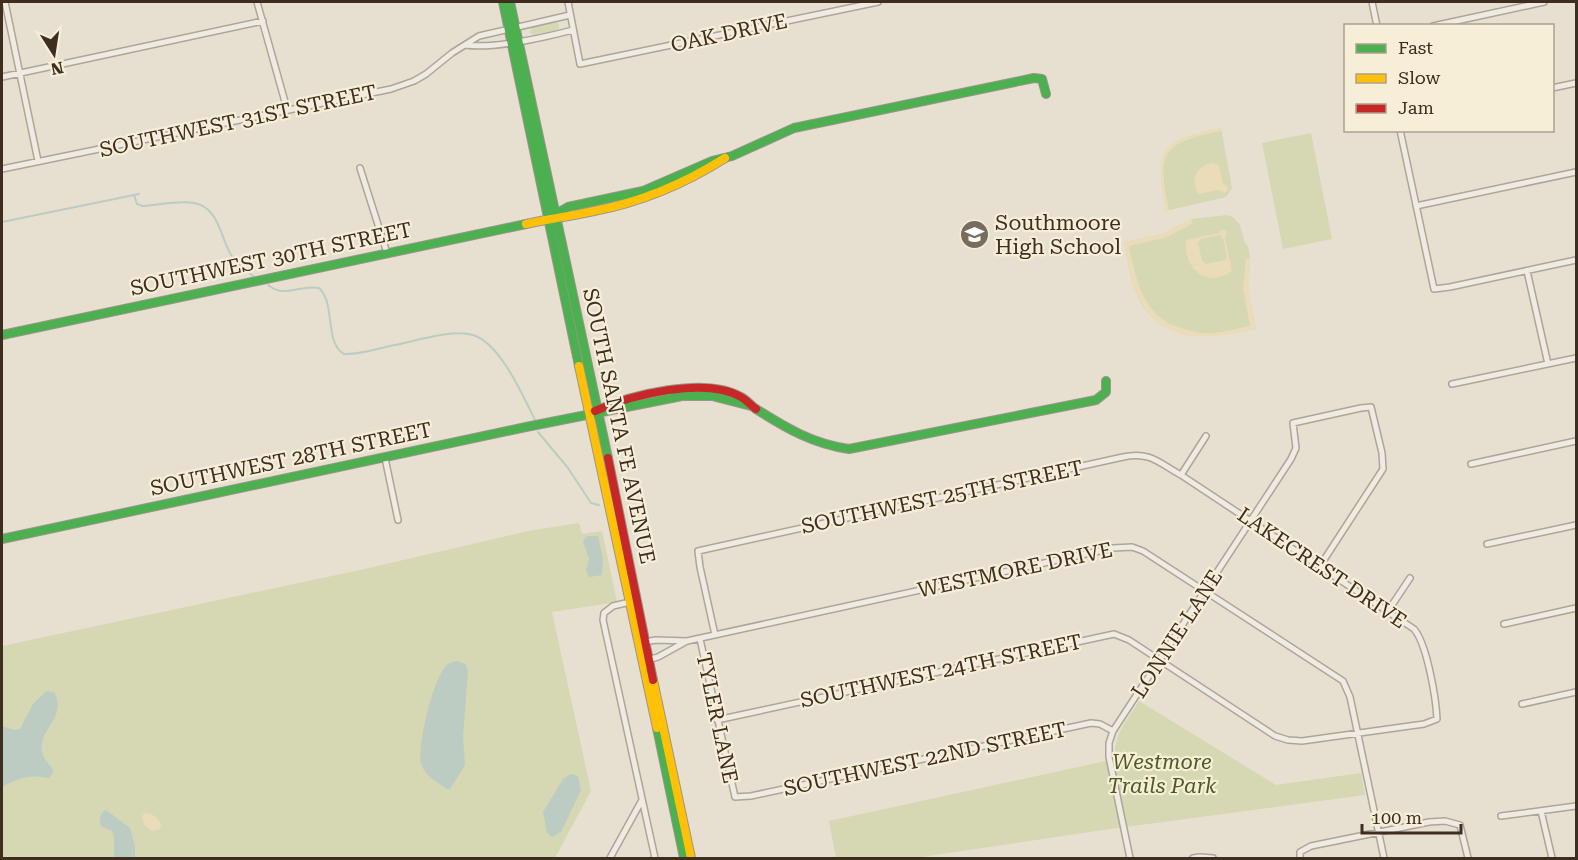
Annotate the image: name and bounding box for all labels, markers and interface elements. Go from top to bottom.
street label: OAK DRIVE [669,9,789,57]
north arrow [24,24,84,84]
legend [1344,24,1554,132]
text: Fast [1398,37,1433,58]
text: N [49,58,65,79]
text: Slow [1398,67,1440,88]
street label: SOUTHWEST 31ST STREET [97,80,379,162]
text: Jam [1398,97,1434,118]
place label: Southmoore High School [995,211,1121,259]
street label: SOUTHWEST 30TH STREET [128,217,414,301]
school or university icon: Southmoore High School [958,219,990,251]
street label: SOUTH SANTA FE AVENUE [578,286,660,566]
street label: SOUTHWEST 28TH STREET [148,417,434,501]
street label: SOUTHWEST 25TH STREET [799,455,1085,539]
street label: LAKECREST DRIVE [1233,503,1411,633]
street label: WESTMORE DRIVE [915,538,1115,602]
street label: LONNIE LANE [1127,565,1227,703]
street label: SOUTHWEST 24TH STREET [798,629,1084,713]
street label: TYLER LANE [691,650,743,786]
street label: SOUTHWEST 22ND STREET [781,717,1069,801]
park label: Westmore Trails Park [1108,750,1217,798]
scale bar [1362,797,1461,835]
text: 100 m [1371,807,1422,828]

